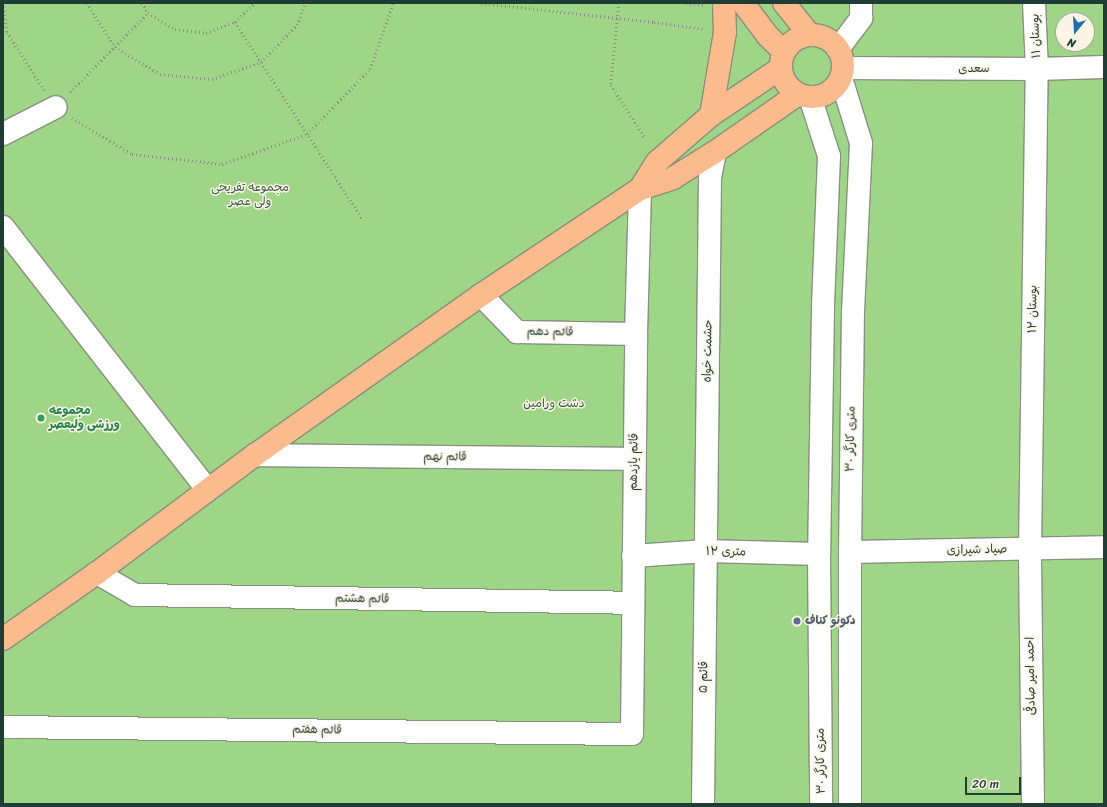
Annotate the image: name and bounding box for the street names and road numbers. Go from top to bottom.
street label: بوستان ۱۱ [1028,13,1044,59]
street label: سعدی [958,62,990,76]
street label: بوستان ۱۲ [1025,285,1041,333]
street label: حشمت خواه [700,320,716,382]
street label: قائم دهم [527,324,573,340]
street label: ۳۰ متری کارگر [843,406,859,472]
street label: قائم یازدهم [626,433,642,491]
street label: قائم نهم [423,449,467,465]
street label: صیاد شیرازی [947,542,1007,558]
street label: ۱۲ متری [706,544,746,560]
street label: قائم هشتم [335,591,389,607]
street label: احمد امیر صادقی [1023,637,1039,715]
street label: قائم ۵ [697,661,711,693]
street label: قائم هفتم [292,722,342,738]
street label: ۳۰ متری کارگر [813,728,829,794]

